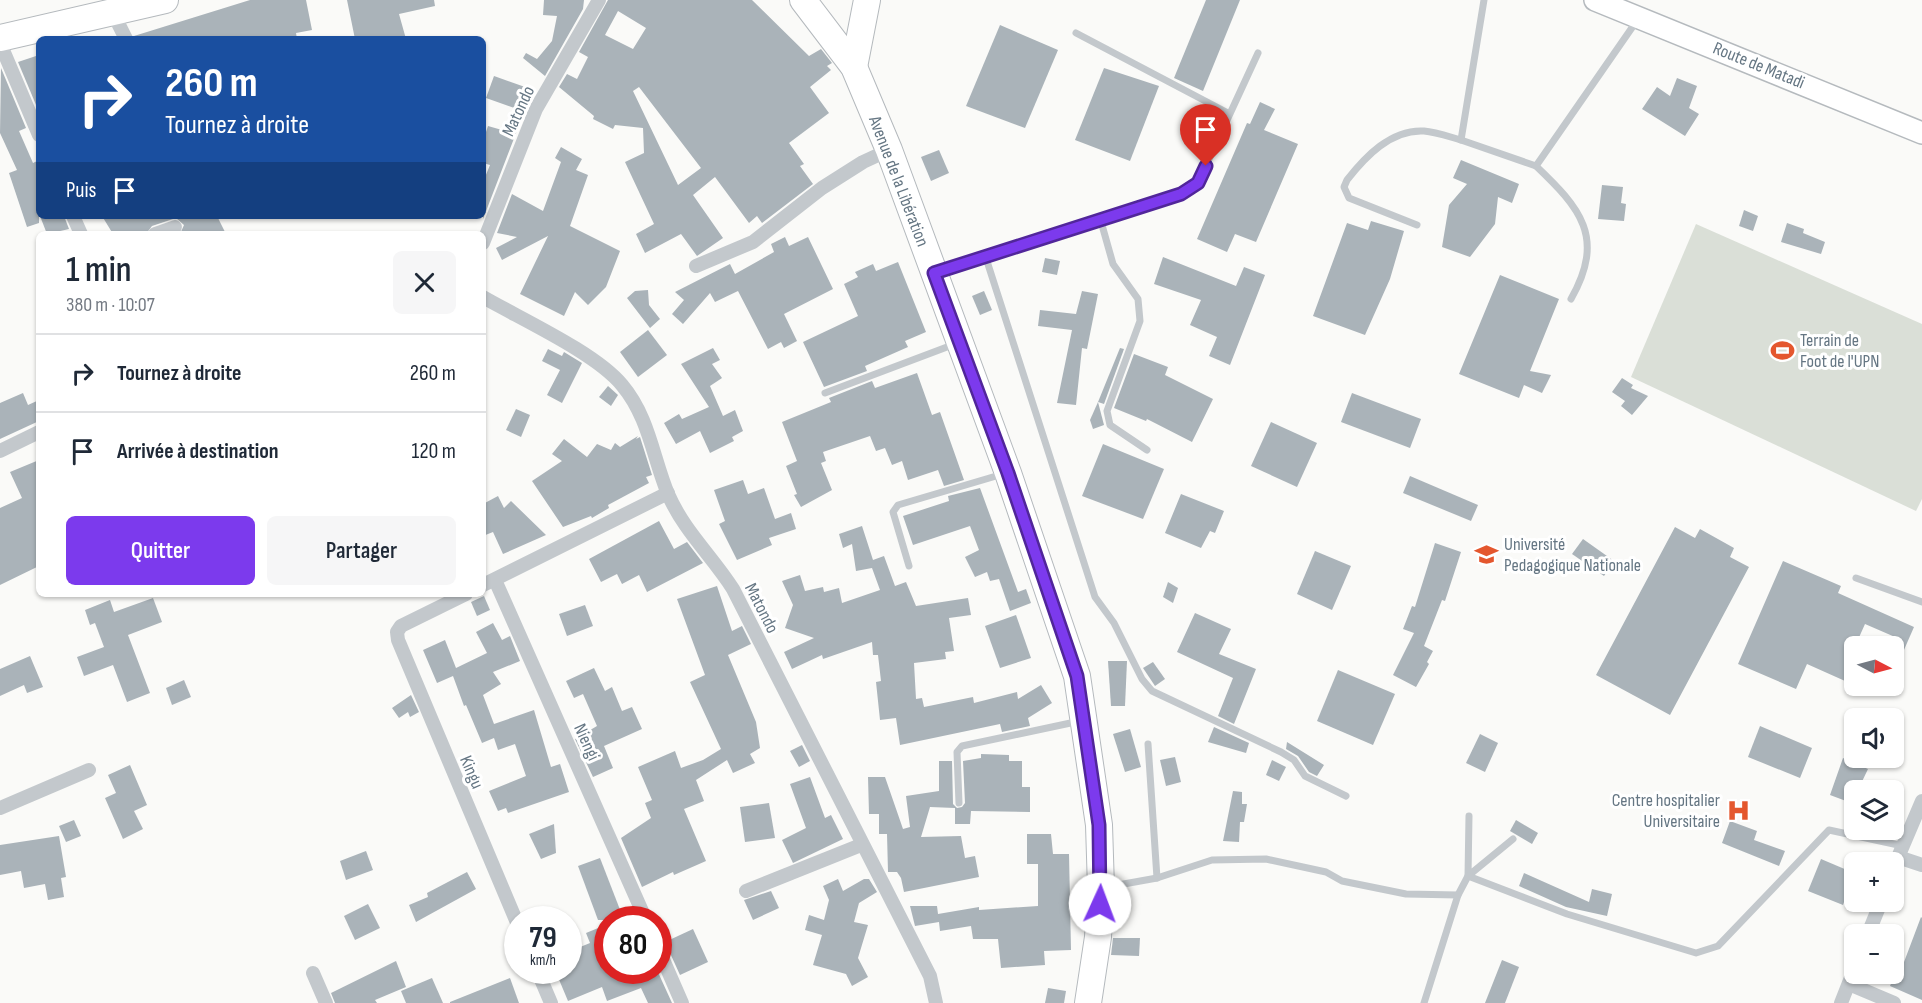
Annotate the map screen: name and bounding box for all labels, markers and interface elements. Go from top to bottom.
street label: Route de Matadi [1710,38,1808,93]
text: 260 m [165,58,258,109]
icon: right [66,60,144,138]
street label: Matondo [498,83,539,140]
pin [1180,104,1231,166]
text: Tournez à droite [165,109,309,141]
street label: Avenue de la Libération [864,112,933,249]
icon: arrive [1189,113,1222,146]
icon: arrive [108,174,141,207]
text: Puis [66,177,96,204]
text: 1 min [66,249,131,292]
button: close [393,251,456,314]
text: 380 m · 10:07 [66,293,155,317]
place label: Terrain de Foot de l'UPN [1800,330,1879,372]
sports icon: Terrain de Foot de l'UPN [1769,337,1795,363]
icon: right [66,357,99,390]
text: Tournez à droite [117,360,242,387]
text: 260 m [410,360,456,387]
icon: arrive [66,435,99,468]
text: Arrivée à destination [117,438,279,465]
text: 120 m [412,438,456,465]
button: Quitter [66,516,255,585]
button: Partager [267,516,456,585]
place label: Université Pedagogique Nationale [1504,534,1641,576]
school or university icon: Université Pedagogique Nationale [1473,541,1499,567]
street label: Matondo [740,580,783,637]
north arrow [1844,636,1904,696]
map controls [1844,636,1904,984]
button: sound [1844,708,1904,768]
street label: Niengi [569,721,604,764]
street label: Kingu [455,752,488,792]
button: layers [1844,780,1904,840]
place label: Centre hospitalier Universitaire [1612,790,1720,832]
hospital icon: Centre hospitalier Universitaire [1725,797,1751,823]
button: + [1844,852,1904,912]
position arrow [1068,872,1132,936]
speed limit sign: 80 [594,906,672,984]
text: 79 [529,920,557,956]
button: − [1844,924,1904,984]
text: km/h [530,951,556,970]

